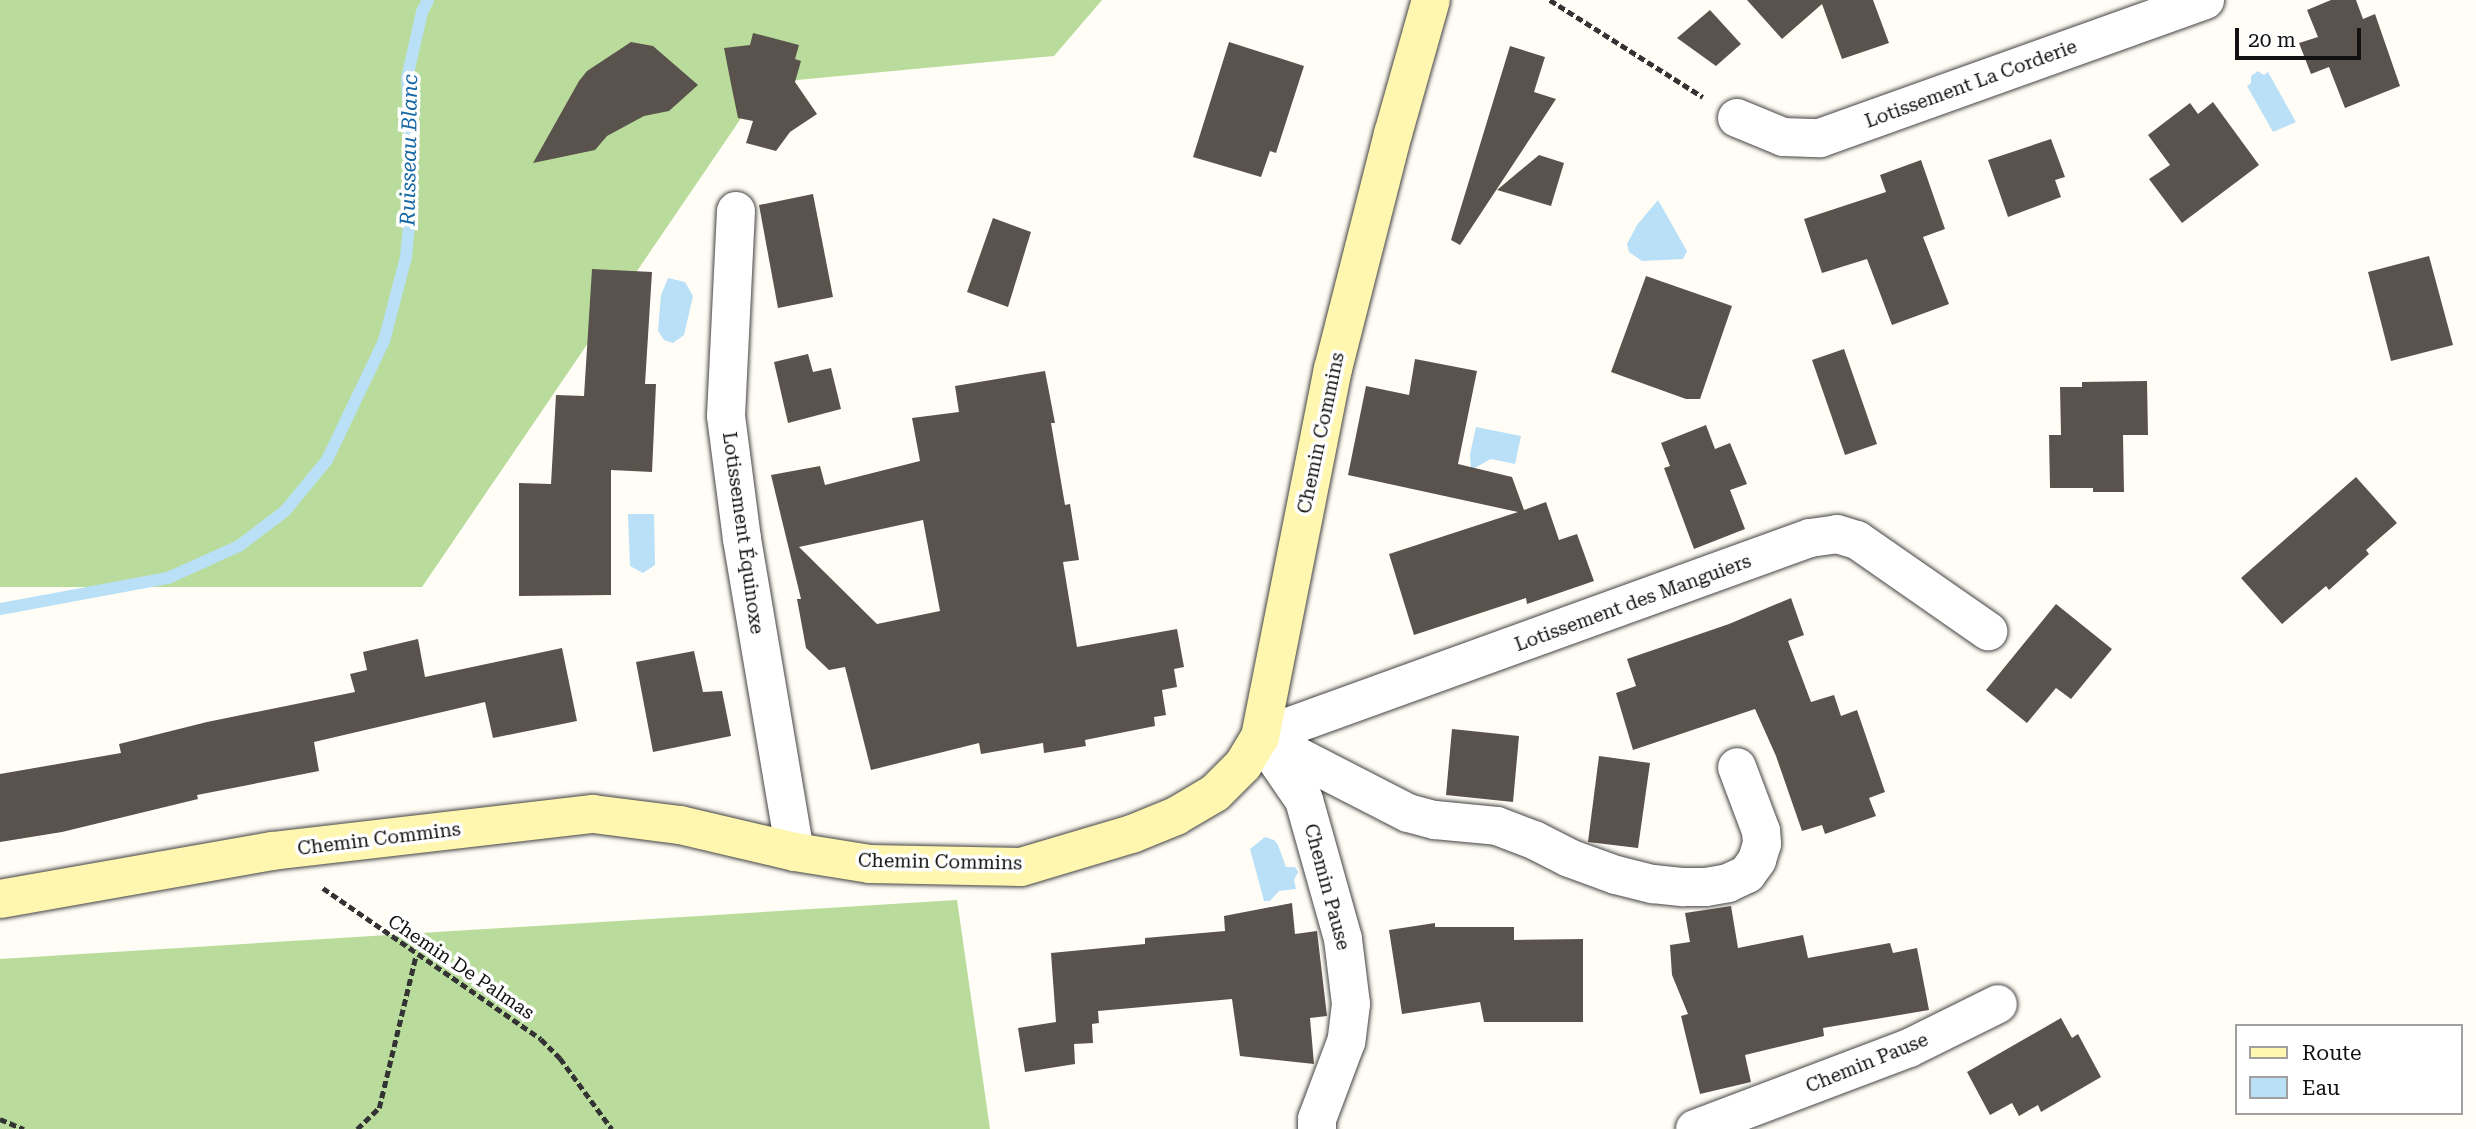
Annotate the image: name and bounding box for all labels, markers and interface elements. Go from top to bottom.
scale bar [2238,14,2364,58]
text: 20 m [2248,28,2296,52]
street label: Lotissement La Corderie [1862,35,2080,133]
water label: Ruisseau Blanc [395,74,423,226]
street label: Chemin Commins [1293,350,1349,516]
street label: Lotissement Équinoxe [718,430,768,636]
street label: Lotissement des Manguiers [1512,550,1754,656]
street label: Chemin Commins [296,818,462,860]
street label: Chemin Pause [1299,821,1355,953]
street label: Chemin Commins [858,849,1022,875]
street label: Chemin De Palmas [384,910,538,1024]
legend [2234,1024,2462,1115]
street label: Chemin Pause [1803,1028,1931,1098]
text: Route [2302,1041,2361,1065]
text: Eau [2302,1076,2340,1100]

